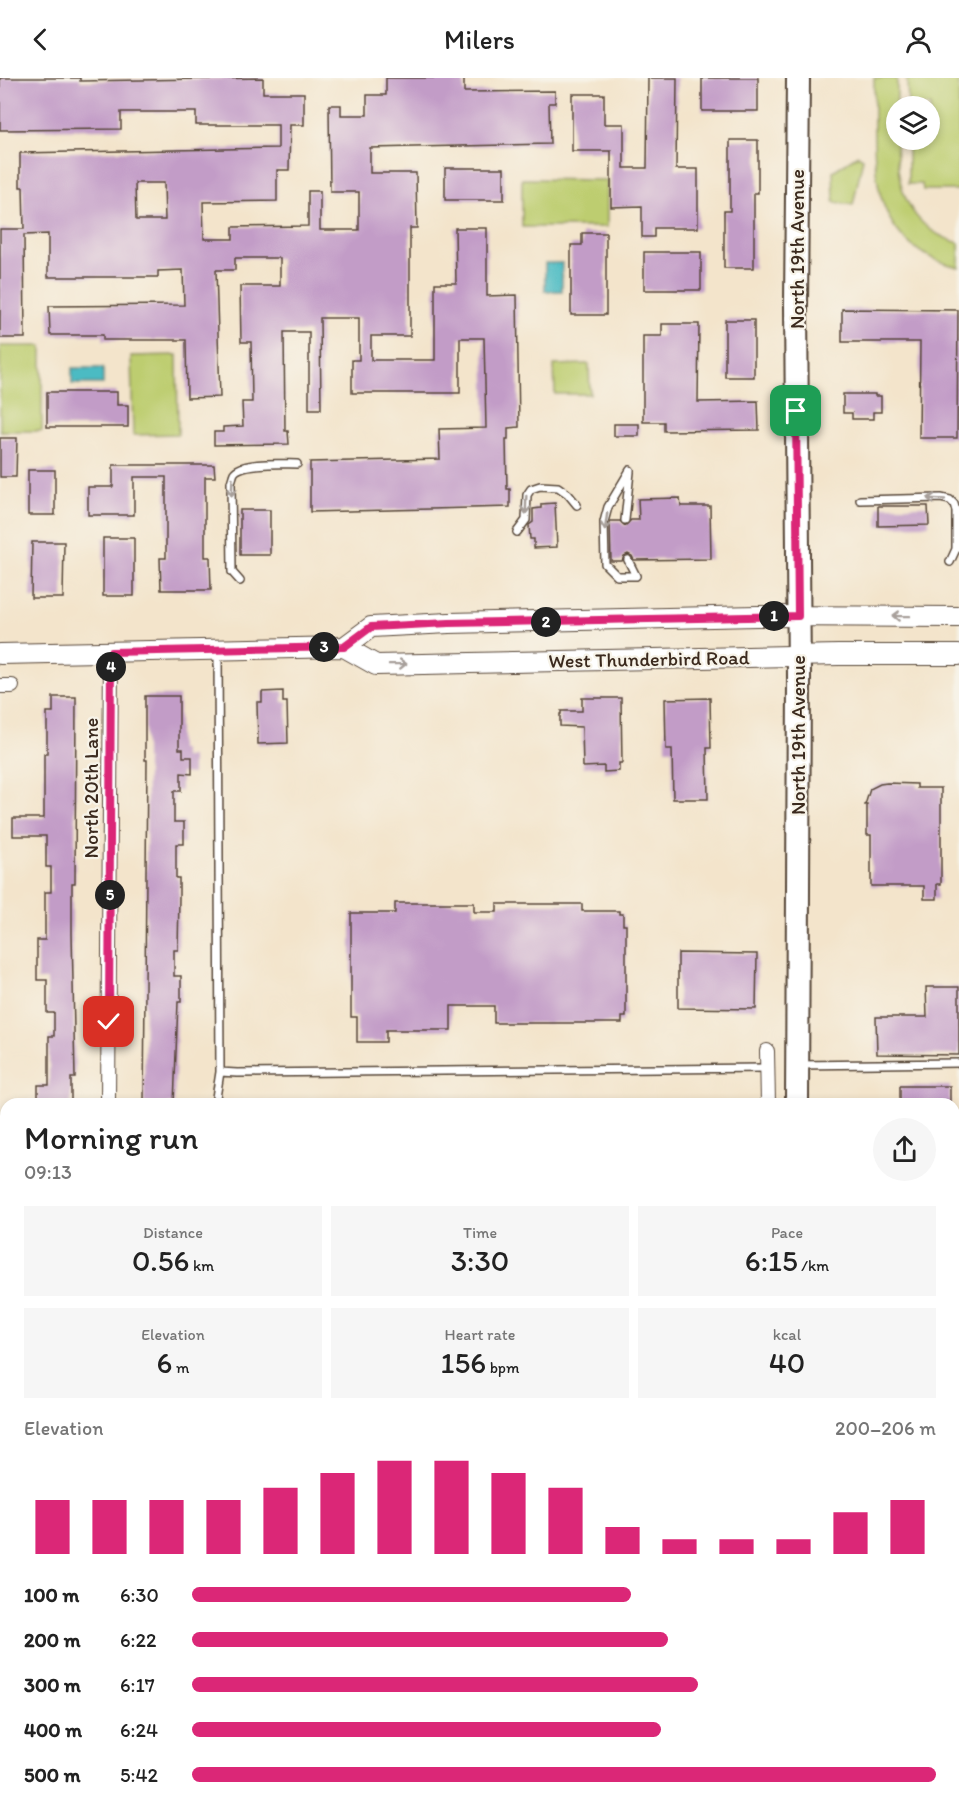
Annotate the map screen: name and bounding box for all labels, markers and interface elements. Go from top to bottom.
icon: back [24,23,57,56]
text: Milers [444,23,515,56]
icon: person [902,23,935,56]
map controls [886,96,940,150]
button: layers [886,96,940,150]
street label: North 19th Avenue [785,169,809,329]
pin [770,385,821,436]
icon: arrive [779,394,812,427]
one-way arrow [227,476,238,496]
one-way arrow [926,493,946,504]
one-way arrow [521,495,532,515]
one-way arrow [600,512,611,531]
pin: 1 [759,601,789,631]
text: 1 [770,606,778,625]
pin: 2 [531,607,561,637]
one-way arrow [891,610,911,622]
text: 2 [542,612,550,631]
pin: 3 [309,632,339,662]
text: 3 [320,637,328,656]
street label: West Thunderbird Road [548,645,750,673]
pin: 4 [96,652,126,682]
street label: North 19th Avenue [786,655,810,815]
text: 4 [106,657,116,676]
one-way arrow [388,658,408,670]
street label: North 20th Lane [79,718,103,858]
pin: 5 [95,880,125,910]
text: 5 [106,885,114,904]
pin [83,996,134,1047]
icon: check [92,1005,125,1038]
text: Morning run [24,1118,199,1157]
button: share [873,1118,936,1181]
text: 09:13 [24,1160,72,1184]
text: Distance [143,1223,203,1242]
text: Time [463,1223,497,1242]
text: Pace [771,1223,803,1242]
text: 0.56 [132,1242,189,1279]
text: 3:30 [451,1242,509,1279]
text: 6:15 [745,1242,798,1279]
text: km [189,1256,214,1275]
text: /km [798,1256,829,1275]
text: Elevation [141,1325,205,1344]
text: Heart rate [445,1325,515,1344]
text: kcal [773,1325,801,1344]
text: 6 [157,1344,172,1381]
text: 156 [441,1344,486,1381]
text: 40 [769,1344,805,1381]
text: m [172,1358,189,1377]
text: bpm [486,1358,519,1377]
text: Elevation [24,1416,103,1440]
text: 200–206 m [835,1416,936,1440]
text: 100 m [24,1583,79,1607]
text: 6:30 [120,1583,159,1607]
text: 200 m [24,1628,80,1652]
text: 6:22 [120,1628,157,1652]
text: 300 m [24,1673,81,1697]
text: 6:17 [120,1673,155,1697]
text: 400 m [24,1718,82,1742]
text: 6:24 [120,1718,158,1742]
text: 500 m [24,1763,80,1787]
text: 5:42 [120,1763,158,1787]

